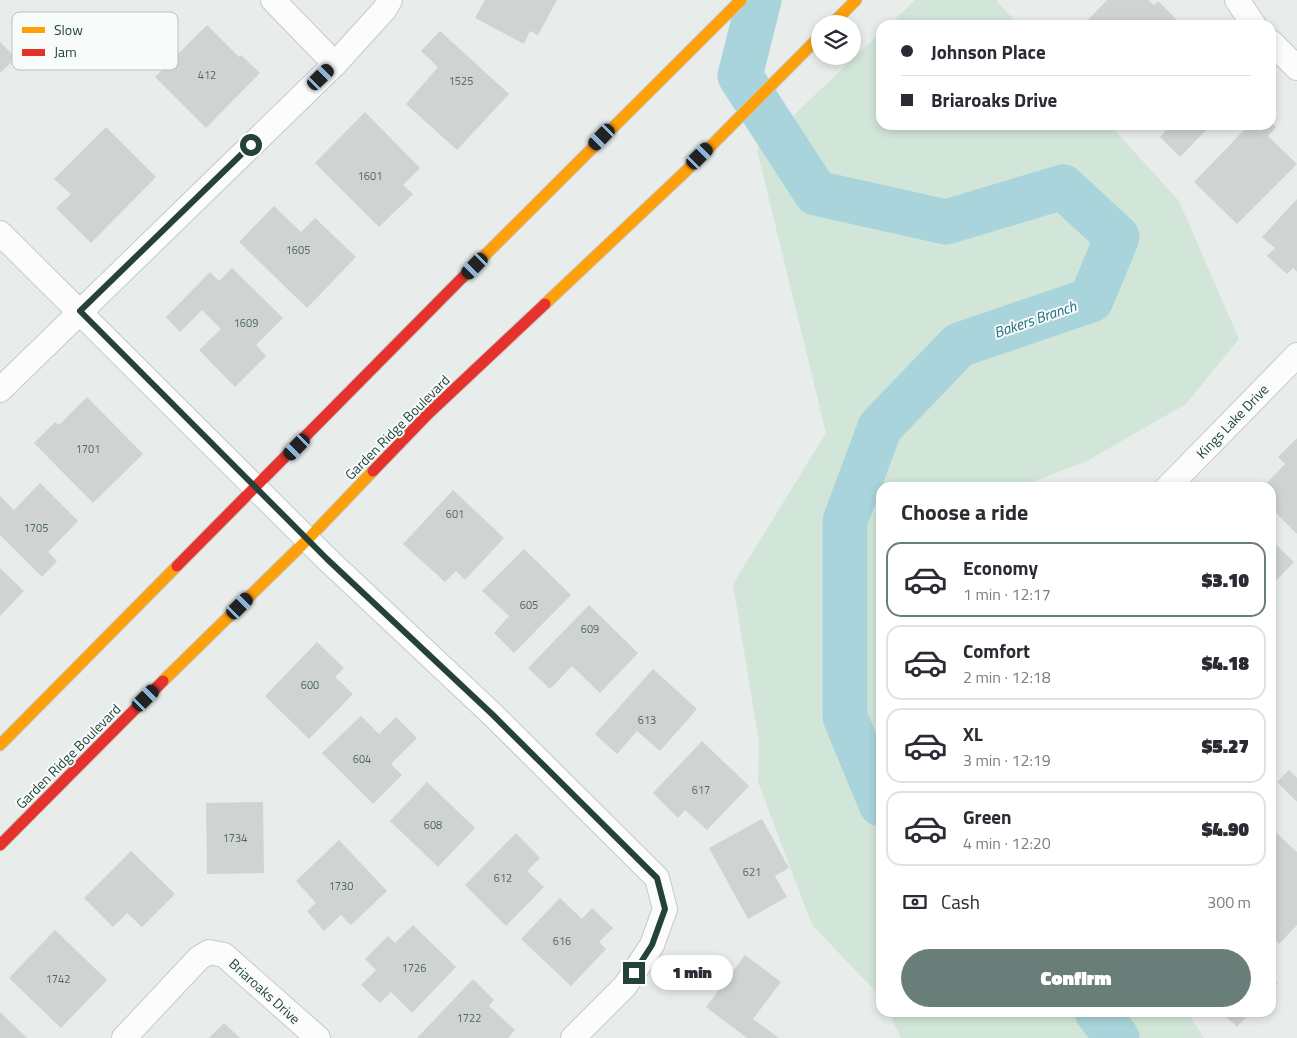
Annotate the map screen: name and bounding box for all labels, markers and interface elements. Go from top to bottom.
legend [12,12,178,70]
map controls [811,15,861,65]
button: layers [811,15,861,65]
text: Slow [54,19,83,40]
text: Johnson Place [931,37,1046,66]
text: Jam [54,41,77,62]
car [304,61,337,93]
house number: 412 [198,67,216,83]
house number: 1525 [449,73,473,89]
text: Briaroaks Drive [931,85,1057,114]
car [586,121,617,153]
route start [240,134,262,156]
car [684,140,715,172]
house number: 1601 [358,168,382,184]
house number: 1605 [286,242,310,258]
car [459,250,490,282]
water label: Bakers Branch [991,294,1080,344]
house number: 1609 [234,315,258,331]
street label: Garden Ridge Boulevard [340,370,454,484]
street label: Kings Lake Drive [1191,379,1273,463]
car [281,431,312,463]
house number: 1701 [76,441,100,457]
text: Choose a ride [901,495,1028,529]
house number: 601 [446,506,464,522]
house number: 1705 [24,520,48,536]
text: Economy [963,553,1038,582]
icon: car [903,557,948,602]
text: $3.10 [1202,565,1249,594]
text: 1 min · 12:17 [963,582,1051,606]
car [224,590,255,622]
house number: 605 [520,597,538,613]
house number: 609 [581,621,599,637]
text: Comfort [963,636,1030,665]
icon: car [903,640,948,685]
text: $4.18 [1202,648,1249,677]
text: 2 min · 12:18 [963,665,1051,689]
house number: 600 [301,677,319,693]
car [130,682,161,714]
street label: Garden Ridge Boulevard [11,699,125,813]
house number: 613 [638,712,656,728]
text: XL [963,719,983,748]
icon: car [903,723,948,768]
text: $5.27 [1202,731,1249,760]
text: 3 min · 12:19 [963,748,1051,772]
house number: 604 [353,751,371,767]
house number: 617 [692,782,710,798]
text: Green [963,802,1012,831]
icon: car [903,806,948,851]
text: $4.90 [1202,814,1249,843]
house number: 608 [424,817,442,833]
house number: 1734 [223,830,247,846]
text: 4 min · 12:20 [963,831,1051,855]
house number: 621 [743,864,761,880]
house number: 612 [494,870,512,886]
house number: 1730 [329,878,353,894]
text: Cash [941,887,980,916]
icon: cash [901,888,929,916]
text: 300 m [1207,890,1251,914]
house number: 616 [553,933,571,949]
button: Confirm [901,949,1251,1007]
street label: Briaroaks Drive [225,953,305,1029]
callout: 1 min [652,956,734,990]
house number: 1726 [402,960,426,976]
text: 1 min [672,960,712,984]
route end [623,962,645,984]
house number: 1742 [46,971,70,987]
house number: 1722 [457,1010,481,1026]

